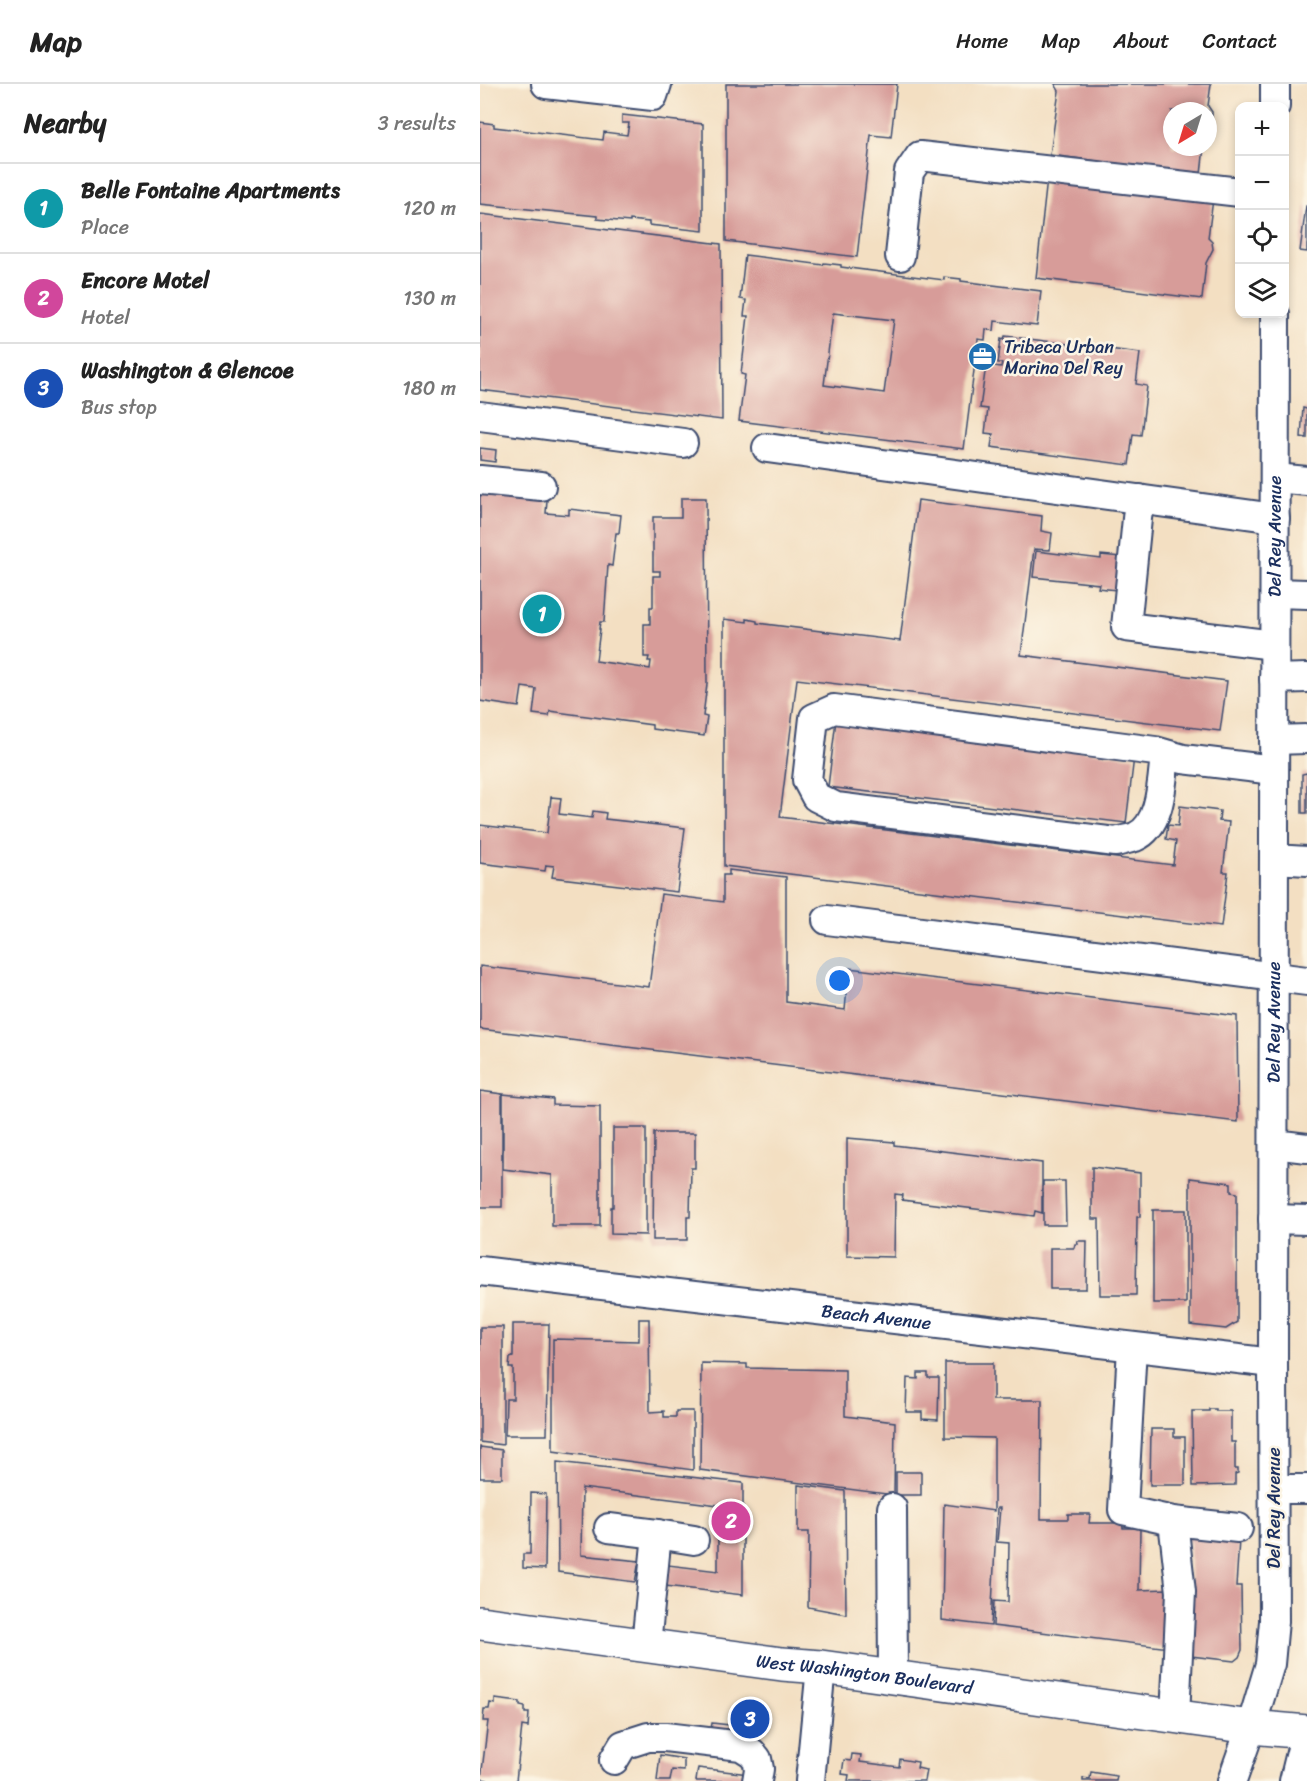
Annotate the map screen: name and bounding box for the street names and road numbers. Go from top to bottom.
street label: Del Rey Avenue [1258,475,1291,597]
street label: Del Rey Avenue [1258,961,1290,1083]
street label: Beach Avenue [820,1295,933,1339]
street label: Del Rey Avenue [1258,1447,1290,1569]
street label: West Washington Boulevard [754,1645,976,1704]

